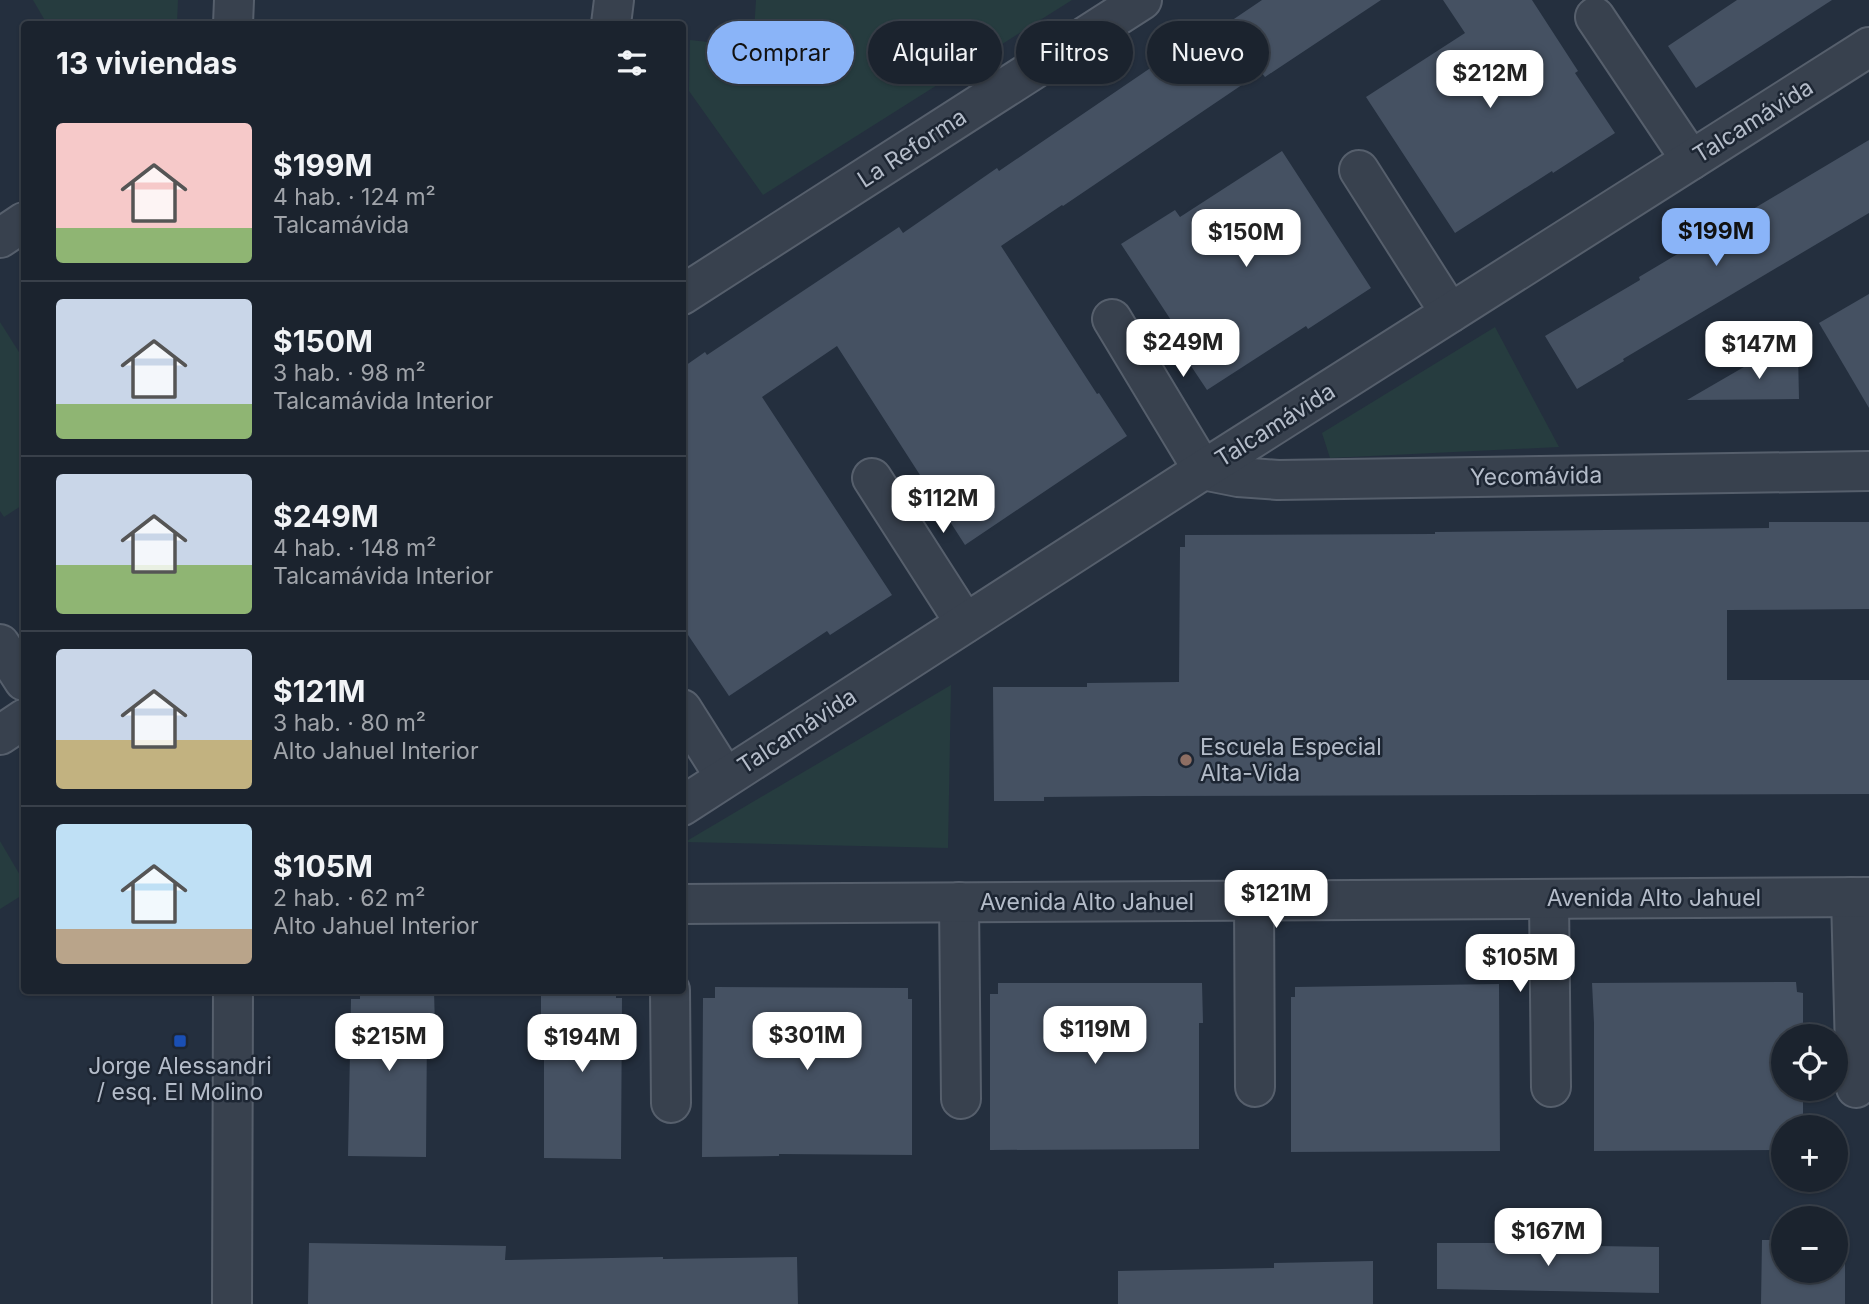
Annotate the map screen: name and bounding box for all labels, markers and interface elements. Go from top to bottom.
chip: Comprar [707,21,854,84]
chip: Alquilar [868,21,1002,84]
chip: Filtros [1016,21,1133,84]
chip: Nuevo [1147,21,1269,84]
icon: filters [613,44,651,82]
text: 13 viviendas [56,45,237,81]
pin: $212M [1441,50,1539,110]
text: $212M [1452,59,1528,87]
street label: Talcamávida [1688,73,1818,169]
street label: La Reforma [852,102,972,194]
text: $199M [273,147,373,183]
icon: home [112,151,196,235]
text: 4 hab. · 124 m² [273,183,436,211]
pin: $199M [1667,208,1765,268]
pin: $150M [1197,210,1295,269]
text: Talcamávida [273,211,409,239]
text: $199M [1678,217,1754,245]
text: $150M [1208,218,1284,246]
pin: $249M [1134,320,1232,379]
pin: $147M [1710,322,1808,381]
text: $150M [273,323,373,359]
icon: home [112,327,196,411]
text: $249M [1142,328,1224,356]
text: $147M [1721,330,1797,358]
text: 3 hab. · 98 m² [273,359,426,387]
street label: Talcamávida [1210,377,1340,473]
text: Talcamávida Interior [273,387,493,415]
street label: Yecomávida [1470,461,1602,491]
pin: $112M [894,476,992,535]
text: $112M [908,484,978,512]
text: $249M [273,498,379,534]
icon: home [112,502,196,586]
text: 4 hab. · 148 m² [273,534,436,562]
text: Talcamávida Interior [273,562,493,590]
text: $121M [273,673,365,709]
icon: home [112,677,196,761]
street label: Talcamávida [732,682,862,780]
text: 3 hab. · 80 m² [273,709,426,737]
place label: Escuela Especial Alta-Vida [1200,733,1382,787]
text: Alto Jahuel Interior [273,737,479,765]
marker: Escuela Especial Alta-Vida [1178,752,1194,768]
text: $105M [273,848,373,884]
icon: home [112,852,196,936]
pin: $121M [1227,870,1325,930]
text: $121M [1241,879,1311,907]
text: 2 hab. · 62 m² [273,884,425,912]
street label: Avenida Alto Jahuel [1547,884,1761,912]
street label: Avenida Alto Jahuel [980,888,1194,916]
text: Alto Jahuel Interior [273,912,479,940]
pin: $105M [1471,934,1569,994]
text: $105M [1482,943,1558,971]
pin: $119M [1046,1006,1144,1066]
pin: $301M [758,1012,856,1072]
pin: $215M [340,1014,438,1073]
pin: $194M [533,1014,631,1074]
text: $119M [1059,1015,1131,1043]
text: $301M [769,1021,845,1049]
text: $215M [351,1022,427,1050]
text: $194M [544,1023,620,1051]
map controls [1771,1024,1848,1283]
button: locate [1771,1024,1848,1101]
marker: Jorge Alessandri / esq. El Molino [172,1033,188,1049]
place label: Jorge Alessandri / esq. El Molino [88,1052,272,1106]
button: + [1771,1115,1848,1192]
button: − [1771,1206,1848,1283]
pin: $167M [1499,1208,1597,1268]
text: $167M [1511,1217,1585,1245]

